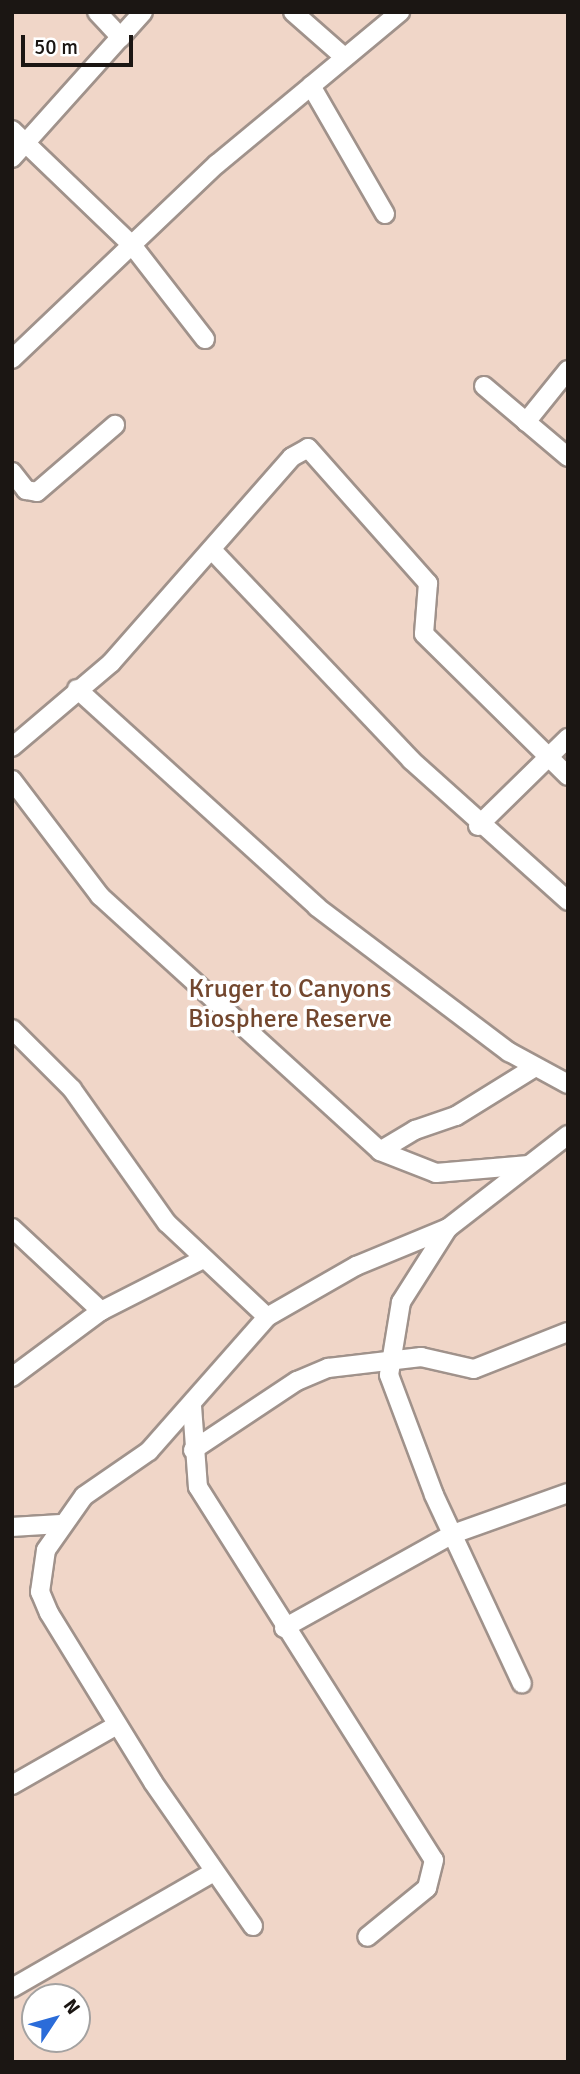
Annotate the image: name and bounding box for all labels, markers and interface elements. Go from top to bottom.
scale bar [24,21,136,65]
text: 50 m [34,34,78,60]
park label: Kruger to Canyons Biosphere Reserve [188,974,392,1036]
north arrow [21,1983,91,2053]
text: N [58,1994,85,2019]

